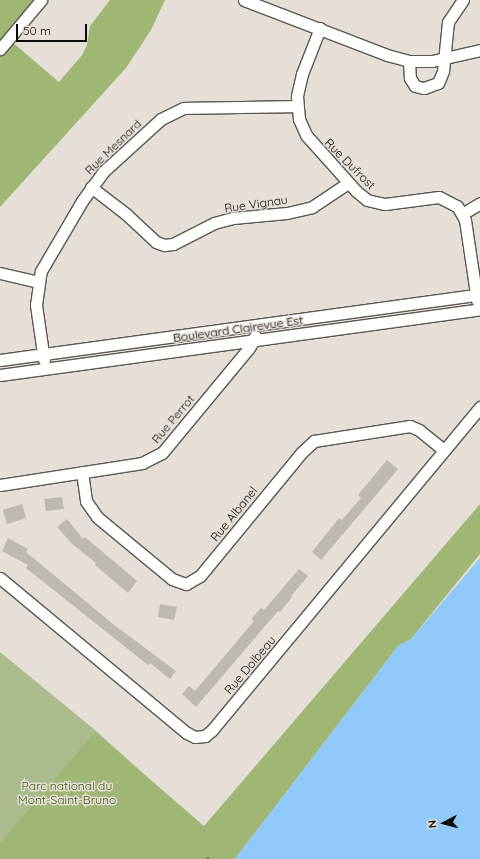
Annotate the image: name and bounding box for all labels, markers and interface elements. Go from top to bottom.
scale bar [18,16,89,42]
text: 50 m [23,23,51,38]
street label: Rue Mesnard [82,116,144,178]
street label: Rue Dufrost [322,136,378,192]
street label: Rue Vignau [223,192,289,216]
street label: Boulevard Clairevue Est [172,313,304,345]
street label: Rue Perrot [149,392,197,446]
street label: Rue Albanel [208,484,260,544]
street label: Rue Dolbeau [221,633,279,697]
park label: Parc national du Mont-Saint-Bruno [18,779,116,807]
north arrow [424,803,464,843]
text: N [425,819,439,829]

